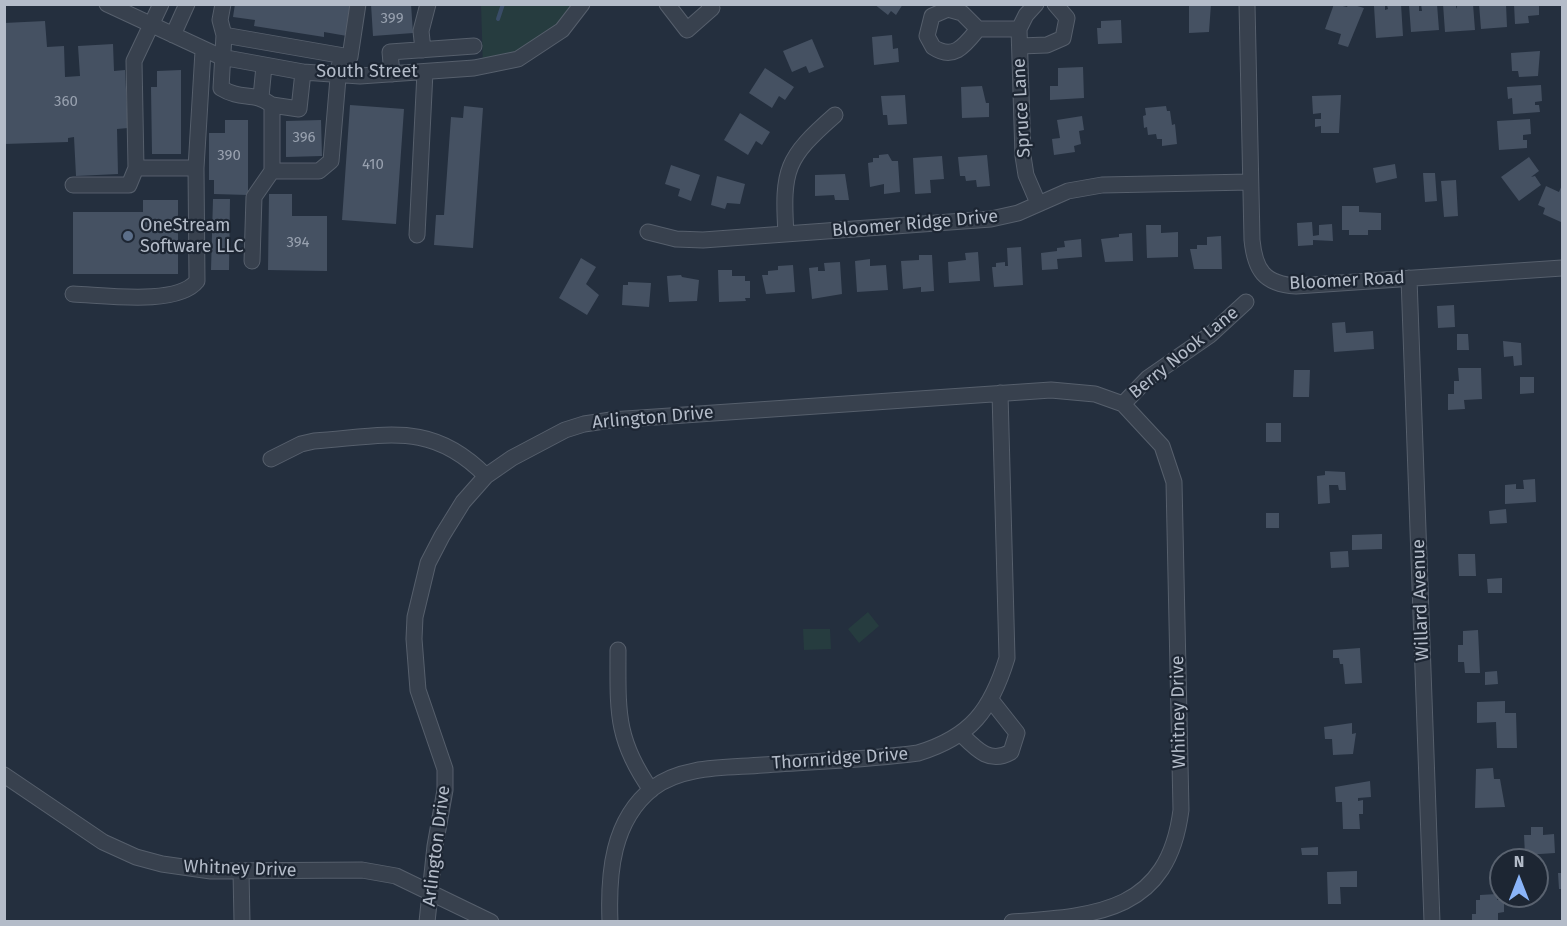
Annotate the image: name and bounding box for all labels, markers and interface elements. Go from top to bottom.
house number: 399 [380,10,404,28]
street label: Spruce Lane [1009,58,1035,158]
street label: South Street [316,61,418,83]
house number: 360 [54,93,78,111]
house number: 396 [292,129,316,147]
house number: 390 [217,147,241,165]
house number: 410 [362,156,384,174]
street label: Bloomer Ridge Drive [831,206,999,242]
place label: OneStream Software LLC [140,215,244,258]
marker: OneStream Software LLC [121,229,135,243]
house number: 394 [286,234,310,252]
street label: Bloomer Road [1289,267,1405,295]
street label: Berry Nook Lane [1125,302,1243,404]
street label: Arlington Drive [591,402,715,434]
street label: Willard Avenue [1408,539,1434,661]
street label: Whitney Drive [1167,655,1191,769]
street label: Thornridge Drive [771,743,909,775]
street label: Arlington Drive [419,784,455,908]
north arrow [1489,848,1549,908]
text: N [1514,852,1524,871]
street label: Whitney Drive [183,856,297,882]

